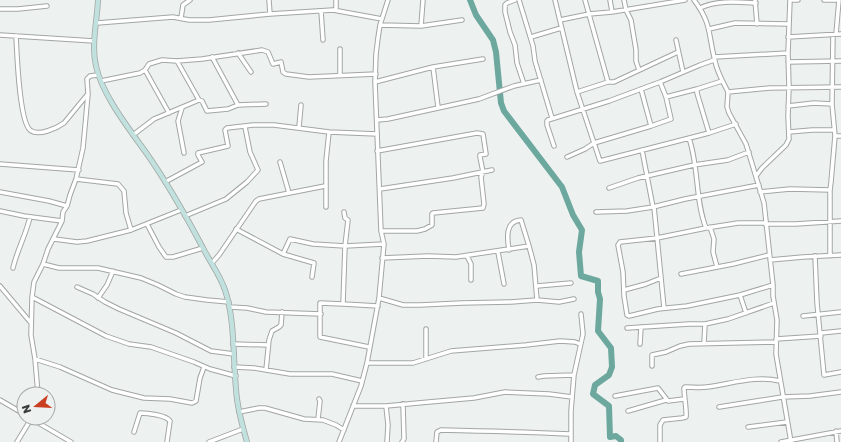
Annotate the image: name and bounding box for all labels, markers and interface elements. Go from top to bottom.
north arrow [16,386,56,426]
text: N [19,403,33,415]

